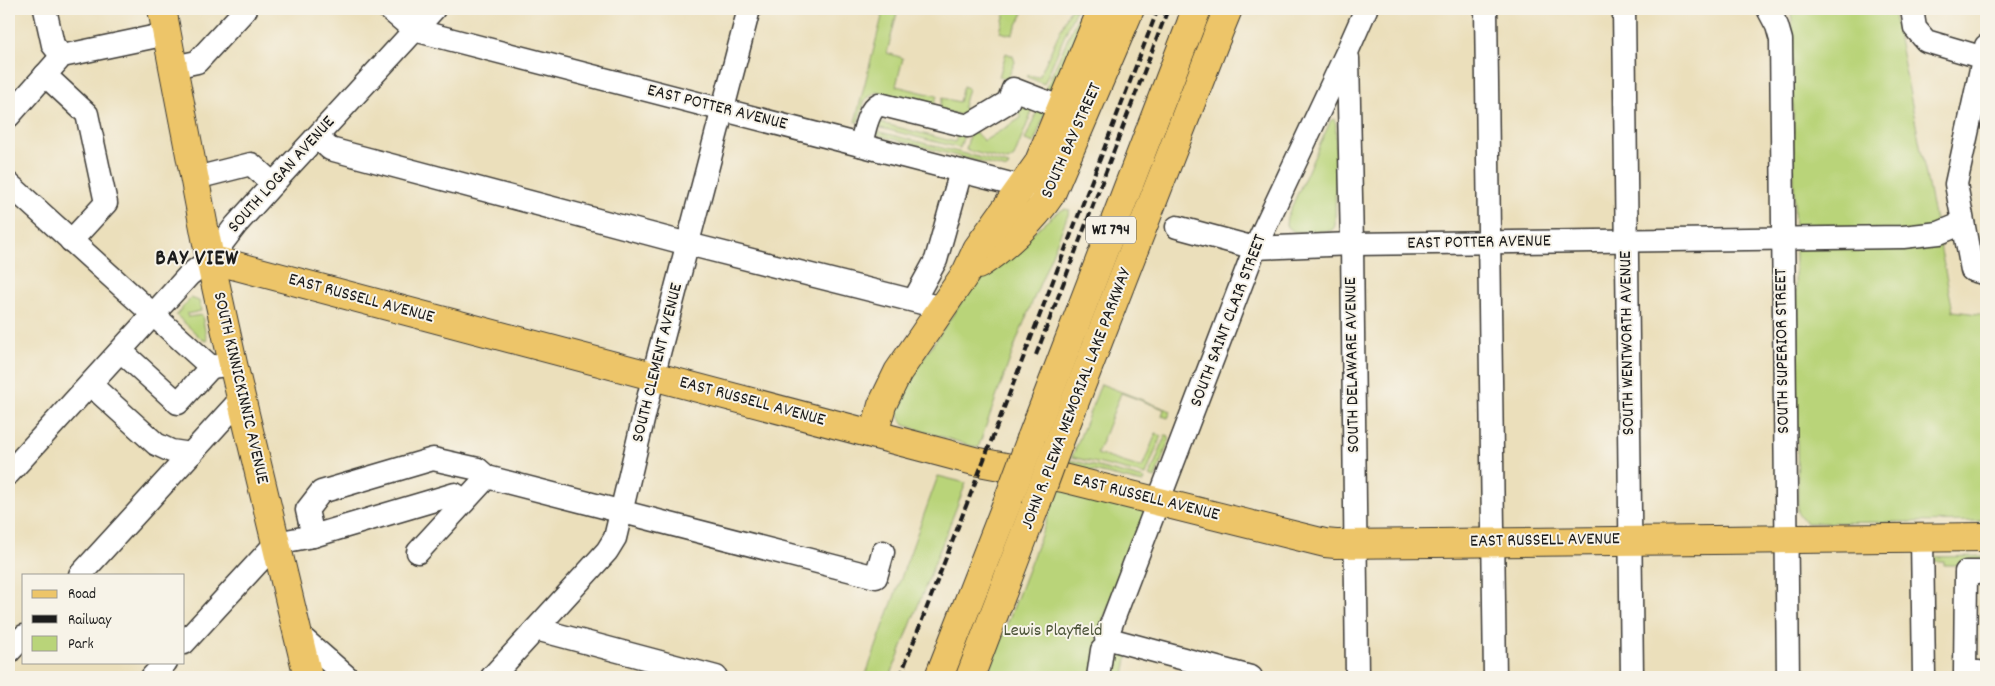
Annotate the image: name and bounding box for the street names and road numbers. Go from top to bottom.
street label: EAST POTTER AVENUE [644,78,790,138]
street label: SOUTH BAY STREET [1035,79,1109,203]
street label: SOUTH LOGAN AVENUE [223,111,341,239]
road number: WI 794 [1086,216,1136,244]
street label: EAST POTTER AVENUE [1407,229,1551,257]
street label: SOUTH SAINT CLAIR STREET [1185,231,1273,411]
street label: SOUTH WENTWORTH AVENUE [1614,251,1642,435]
street label: JOHN R. PLEWA MEMORIAL LAKE PARKWAY [1016,264,1139,533]
street label: EAST RUSSELL AVENUE [285,268,437,330]
street label: SOUTH SUPERIOR STREET [1769,268,1797,434]
street label: SOUTH DELAWARE AVENUE [1339,277,1367,453]
street label: SOUTH CLEMENT AVENUE [626,281,690,445]
street label: SOUTH KINNICKINNIC AVENUE [206,290,274,486]
street label: EAST RUSSELL AVENUE [676,371,828,433]
street label: EAST RUSSELL AVENUE [1070,468,1222,528]
street label: EAST RUSSELL AVENUE [1470,527,1620,555]

